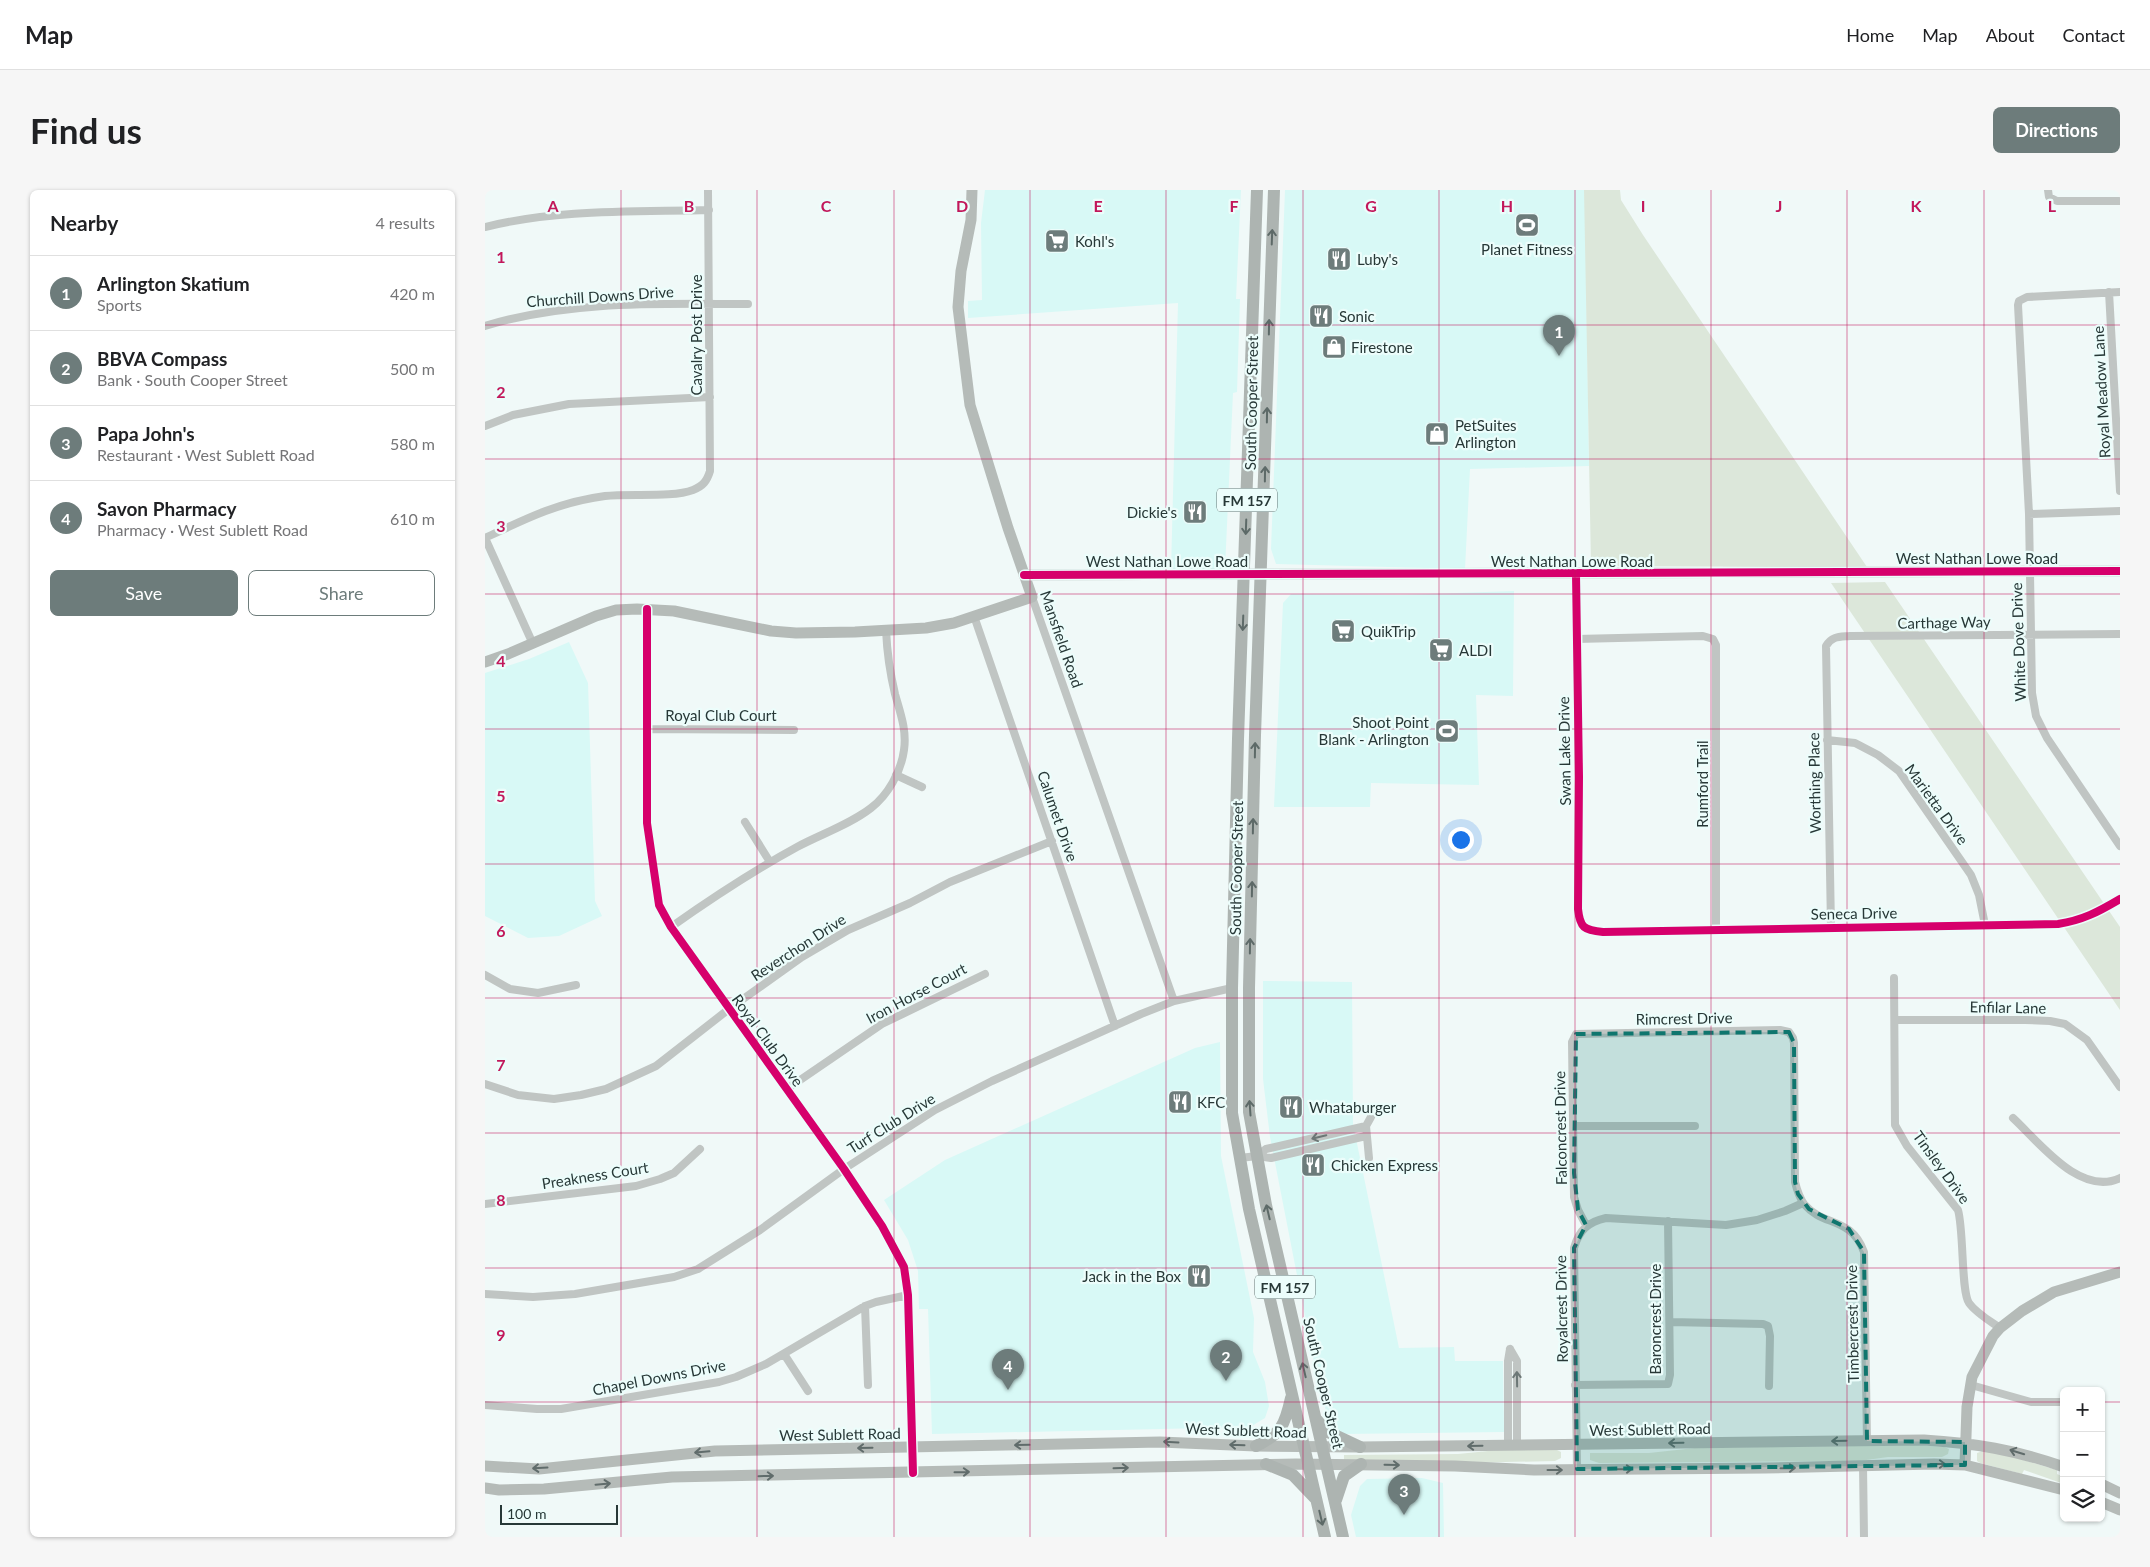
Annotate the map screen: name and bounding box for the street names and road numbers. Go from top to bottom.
street label: Cavalry Post Drive [687,274,705,396]
street label: Churchill Downs Drive [526,282,674,310]
street label: Royal Meadow Lane [2089,325,2113,458]
street label: South Cooper Street [1241,335,1261,470]
road number: FM 157 [1217,488,1277,512]
street label: West Nathan Lowe Road [1896,549,2058,567]
street label: West Nathan Lowe Road [1086,552,1248,570]
street label: West Nathan Lowe Road [1491,552,1653,570]
street label: White Dove Drive [2007,582,2029,702]
street label: Mansfield Road [1037,588,1087,690]
street label: Carthage Way [1897,612,1991,632]
street label: Swan Lake Drive [1554,696,1574,806]
street label: Royal Club Court [665,706,777,724]
street label: Worthing Place [1804,732,1824,834]
street label: Rumford Trail [1693,740,1711,828]
street label: Marietta Drive [1902,760,1972,848]
street label: Calumet Drive [1034,768,1082,864]
street label: South Cooper Street [1226,800,1246,935]
street label: Seneca Drive [1811,903,1897,923]
street label: Reverchon Drive [747,910,849,984]
street label: Iron Horse Court [863,959,970,1027]
street label: Royal Club Drive [729,990,808,1090]
street label: Enfilar Lane [1969,997,2047,1017]
street label: Rimcrest Drive [1635,1008,1733,1028]
street label: Falconcrest Drive [1550,1071,1570,1185]
street label: Turf Club Drive [844,1089,938,1157]
street label: Tinsley Drive [1910,1127,1974,1207]
street label: Preakness Court [540,1158,650,1192]
street label: Royalcrest Drive [1551,1255,1571,1363]
street label: Baroncrest Drive [1646,1264,1664,1374]
street label: Timbercrest Drive [1842,1265,1862,1383]
road number: FM 157 [1255,1276,1315,1298]
street label: South Cooper Street [1300,1316,1348,1451]
street label: Chapel Downs Drive [591,1355,727,1399]
street label: West Sublett Road [1185,1419,1307,1441]
street label: West Sublett Road [1589,1419,1711,1439]
street label: West Sublett Road [779,1424,901,1444]

